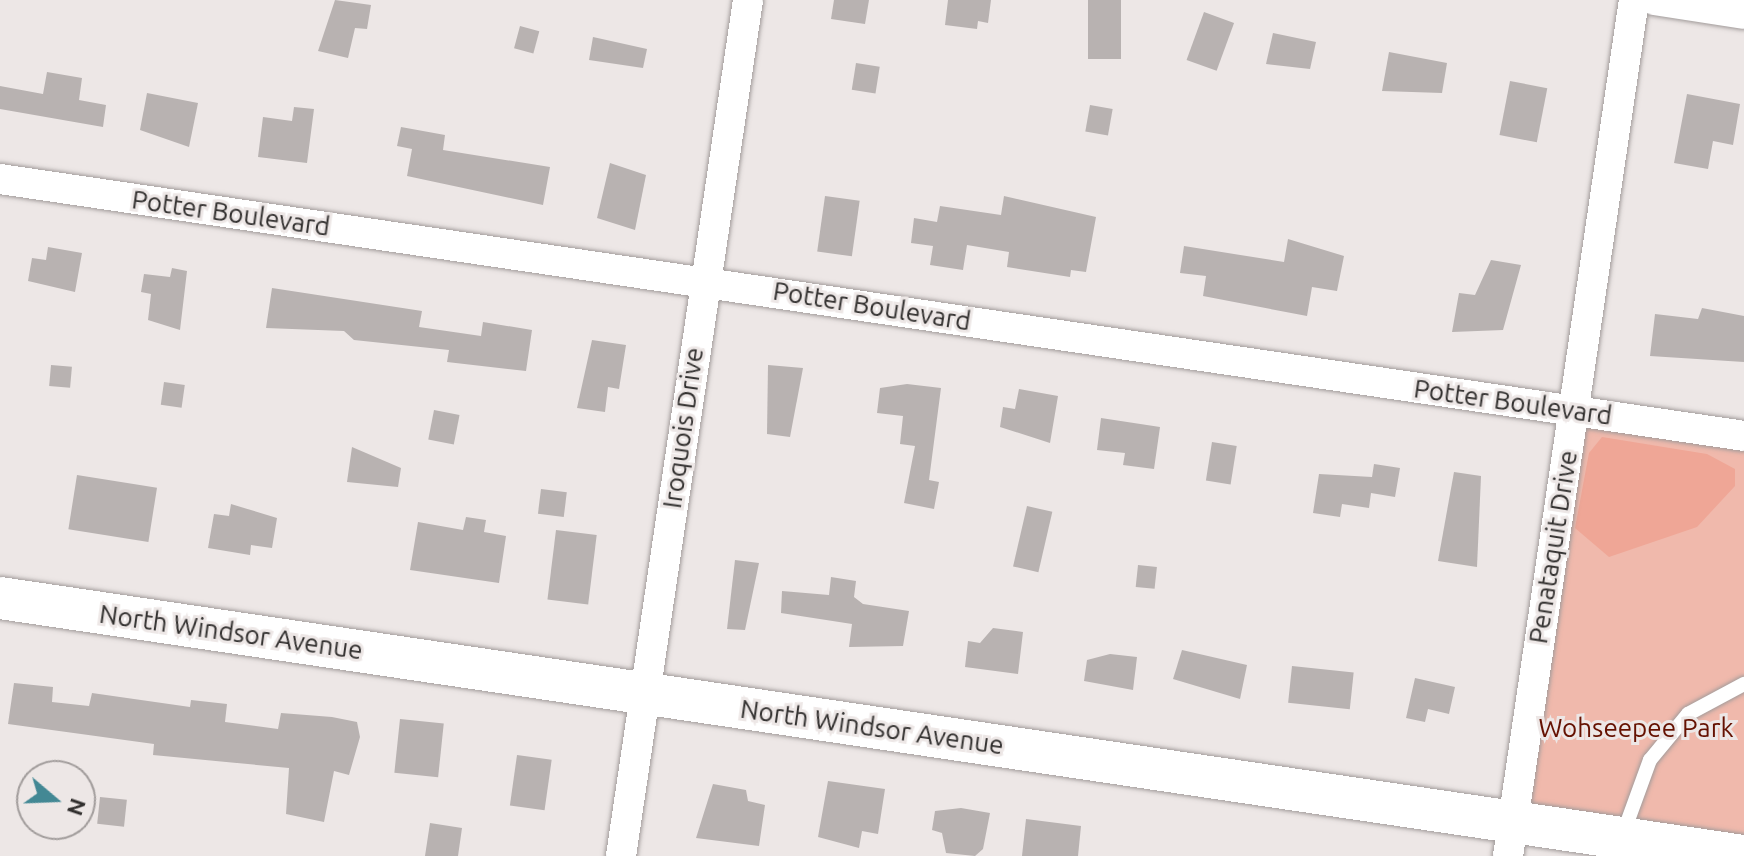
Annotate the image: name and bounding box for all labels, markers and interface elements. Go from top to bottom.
street label: Potter Boulevard [130,184,332,242]
street label: Potter Boulevard [771,275,973,337]
street label: Iroquois Drive [656,346,710,510]
street label: Potter Boulevard [1412,373,1614,431]
street label: Penataquit Drive [1522,448,1584,646]
street label: North Windsor Avenue [97,598,365,666]
street label: North Windsor Avenue [738,693,1006,761]
park label: Wohseepee Park [1538,712,1734,744]
north arrow [16,760,96,840]
text: N [63,795,92,819]

